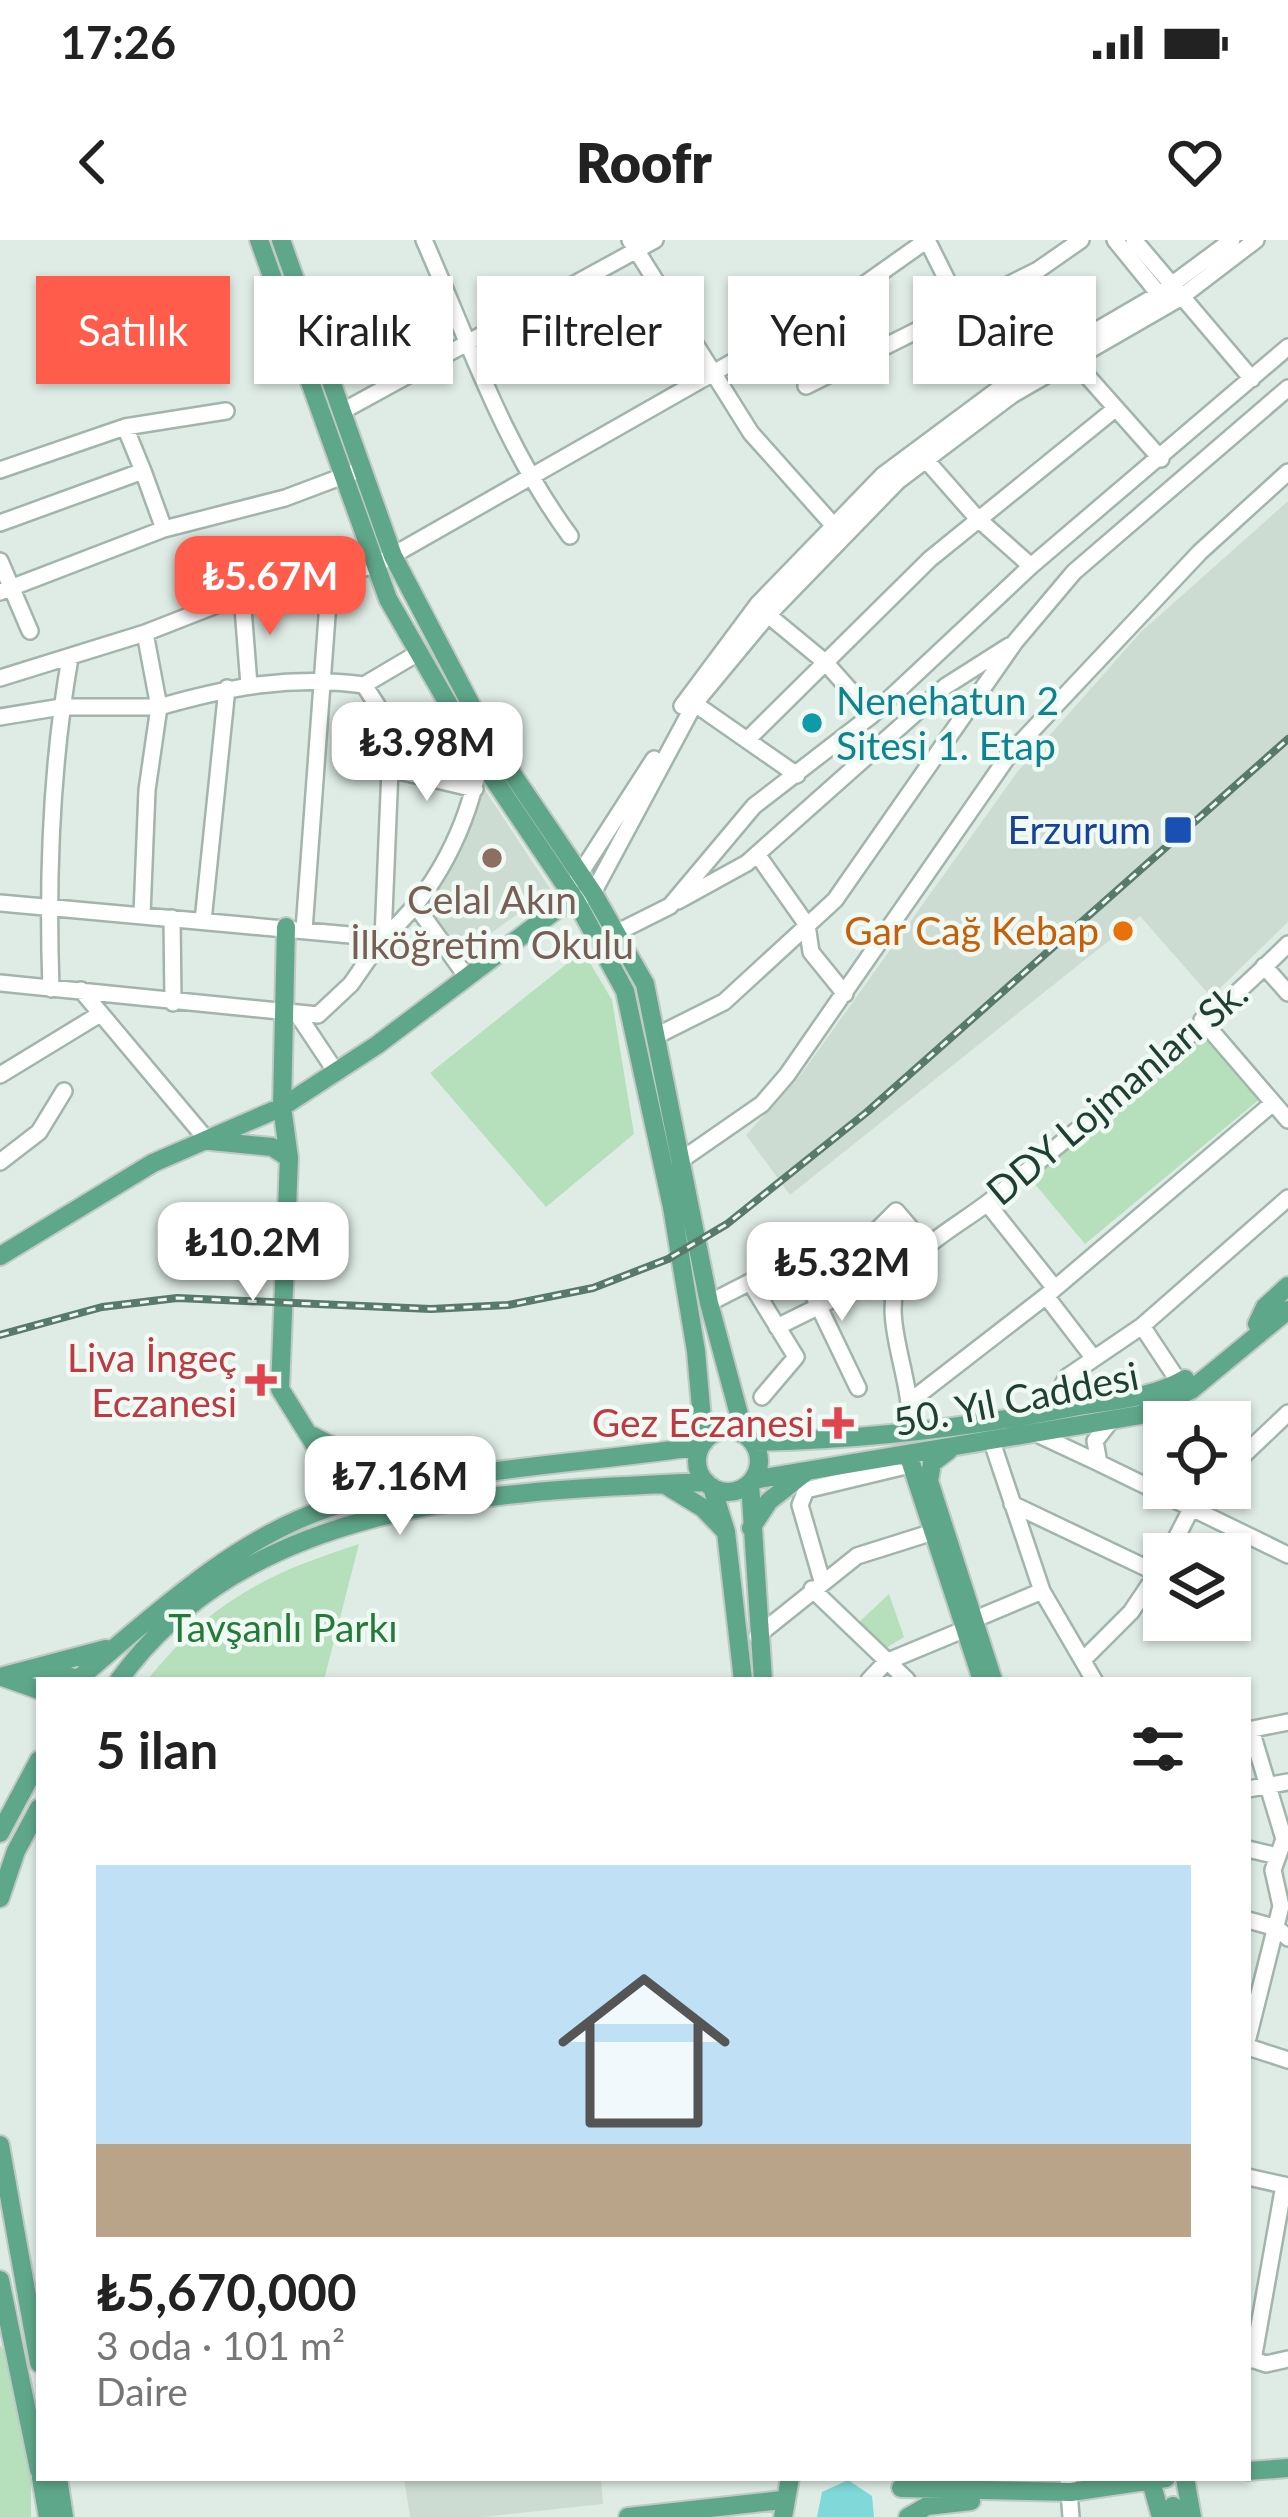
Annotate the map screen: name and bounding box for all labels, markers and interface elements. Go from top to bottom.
text: 17:26 [60,15,176,69]
icon: back [60,129,126,195]
icon: heart [1162,129,1228,195]
text: Roofr [576,130,712,195]
chip: Satılık [36,276,230,384]
chip: Kiralık [254,276,453,384]
chip: Filtreler [477,276,704,384]
chip: Yeni [728,276,889,384]
chip: Daire [913,276,1096,384]
pin: ₺5.67M [172,536,368,638]
text: ₺5.67M [202,552,338,598]
place label: Nenehatun 2 Sitesi 1. Etap [836,677,1059,768]
pin: ₺3.98M [329,702,525,804]
marker: Nenehatun 2 Sitesi 1. Etap [799,710,825,736]
text: ₺3.98M [359,718,495,764]
place label: Erzurum [1007,806,1151,852]
marker: Erzurum [1162,814,1194,846]
marker: Celal Akın İlköğretim Okulu [479,845,505,871]
place label: Celal Akın İlköğretim Okulu [350,876,634,967]
place label: Gar Cağ Kebap [844,907,1099,953]
marker: Gar Cağ Kebap [1110,918,1136,944]
street label: DDY Lojmanları Sk. [977,969,1256,1214]
pin: ₺10.2M [155,1202,351,1304]
text: ₺10.2M [185,1218,321,1264]
pin: ₺5.32M [744,1222,940,1324]
text: ₺5.32M [774,1238,910,1284]
place label: Liva İngeç Eczanesi [67,1334,237,1425]
street label: 50. Yıl Caddesi [889,1352,1142,1444]
marker: Liva İngeç Eczanesi [248,1367,274,1393]
place label: Gez Eczanesi [592,1399,814,1445]
map controls [1143,1401,1251,1641]
button: locate [1143,1401,1251,1509]
marker: Gez Eczanesi [825,1410,851,1436]
pin: ₺7.16M [302,1436,498,1538]
text: ₺7.16M [332,1452,468,1498]
button: layers [1143,1533,1251,1641]
park label: Tavşanlı Parkı [168,1604,398,1650]
icon: filters [1125,1716,1191,1782]
text: 5 ilan [96,1719,218,1780]
icon: home [536,1943,752,2159]
text: ₺5,670,000 [96,2261,357,2322]
text: 3 oda · 101 m² [96,2322,345,2368]
text: Daire [96,2368,188,2414]

